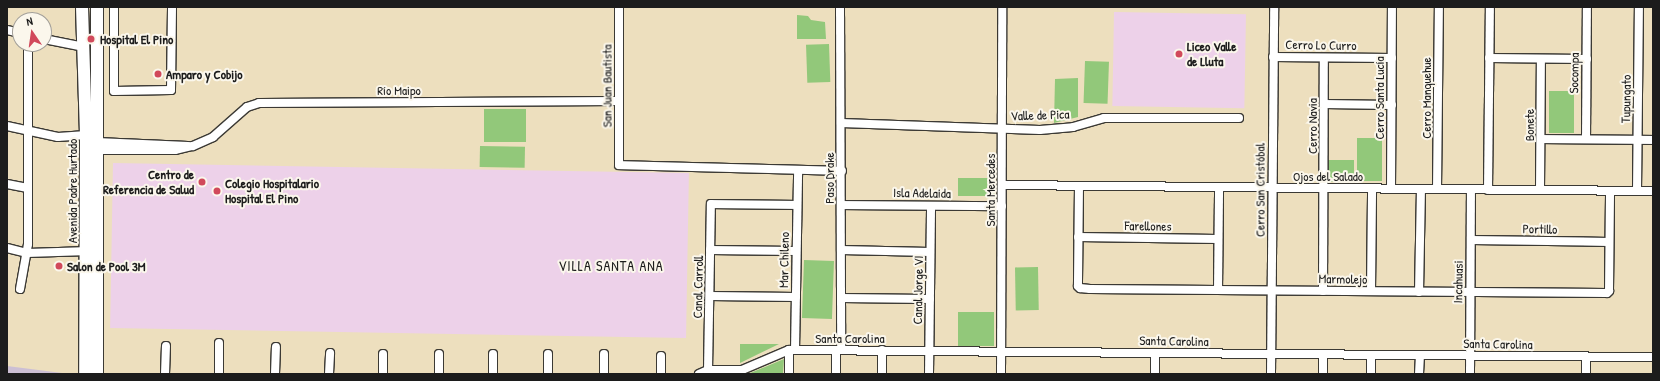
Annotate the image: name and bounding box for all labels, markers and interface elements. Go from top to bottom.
north arrow [12,12,52,52]
text: N [25,14,34,29]
place label: Hospital El Pino [100,31,173,47]
marker: Hospital El Pino [85,33,97,45]
street label: Cerro Lo Curro [1285,37,1357,53]
place label: Liceo Valle de Lluta [1187,39,1236,70]
street label: San Juan Bautista [599,45,615,127]
marker: Liceo Valle de Lluta [1174,49,1184,59]
street label: Socompa [1566,52,1582,94]
street label: Cerro Santa Lucía [1371,56,1387,140]
street label: Cerro Manquehue [1418,57,1434,139]
place label: Amparo y Cobijo [166,66,242,82]
marker: Amparo y Cobijo [153,69,163,79]
street label: Tupungato [1618,75,1634,123]
street label: Río Maipo [377,82,421,98]
street label: Cerro Navia [1304,98,1320,154]
street label: Valle de Pica [1010,106,1070,124]
street label: Bonete [1521,109,1537,141]
street label: Avenida Padre Hurtado [64,139,80,243]
street label: Cerro San Cristóbal [1252,143,1268,237]
street label: Paso Drake [821,152,837,204]
street label: Santa Mercedes [982,154,998,226]
place label: Centro de Referencia de Salud [103,167,194,198]
street label: Ojos del Salado [1293,168,1363,184]
place label: Colegio Hospitalario Hospital El Pino [225,176,319,207]
marker: Centro de Referencia de Salud [197,177,207,187]
street label: Isla Adelaida [893,185,951,201]
marker: Colegio Hospitalario Hospital El Pino [212,186,222,196]
street label: Farellones [1124,218,1172,234]
street label: Portillo [1523,221,1557,237]
street label: Mar Chileno [776,232,792,288]
street label: Canal Jorge VI [910,255,926,325]
street label: Canal Carroll [690,256,706,318]
place label: Salon de Pool 3M [67,258,146,274]
district label: VILLA SANTA ANA [558,258,664,274]
street label: Incahuasi [1450,260,1466,304]
marker: Salon de Pool 3M [54,261,64,271]
street label: Marmolejo [1318,271,1368,287]
street label: Santa Carolina [815,330,885,346]
street label: Santa Carolina [1139,333,1209,349]
street label: Santa Carolina [1463,336,1533,352]

